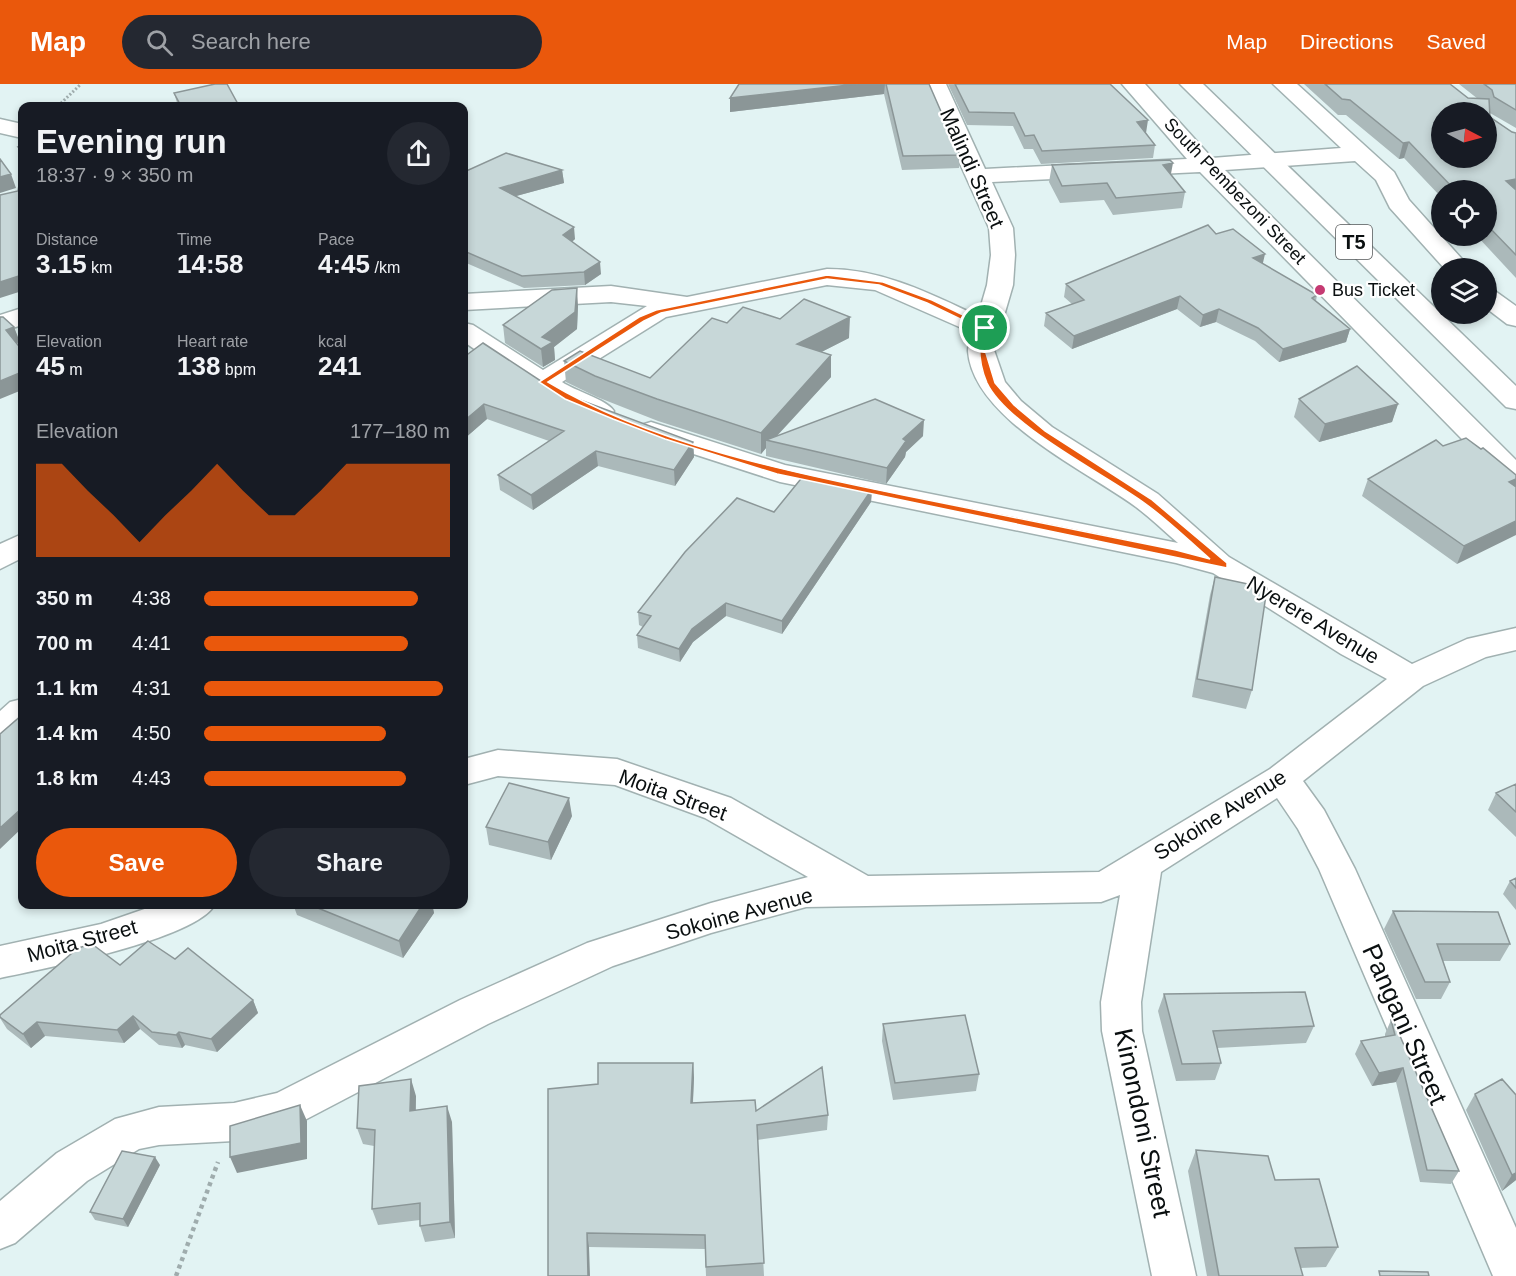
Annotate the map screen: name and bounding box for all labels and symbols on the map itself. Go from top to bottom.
north arrow [1431,102,1497,168]
street label: Malindi Street [936,104,1009,231]
street label: South Pembezoni Street [1160,114,1310,268]
road number: T5 [1336,225,1372,259]
place label: Bus Ticket [1332,280,1415,300]
marker: Bus Ticket [1313,283,1327,297]
pin [959,302,1010,353]
street label: Nyerere Avenue [1243,571,1384,668]
street label: Moita Street [616,764,730,825]
street label: Sokoine Avenue [1149,765,1290,864]
street label: Sokoine Avenue [663,883,815,944]
street label: Moita Street [24,915,140,966]
street label: Pangani Street [1356,939,1454,1109]
street label: Kinondoni Street [1108,1026,1178,1221]

